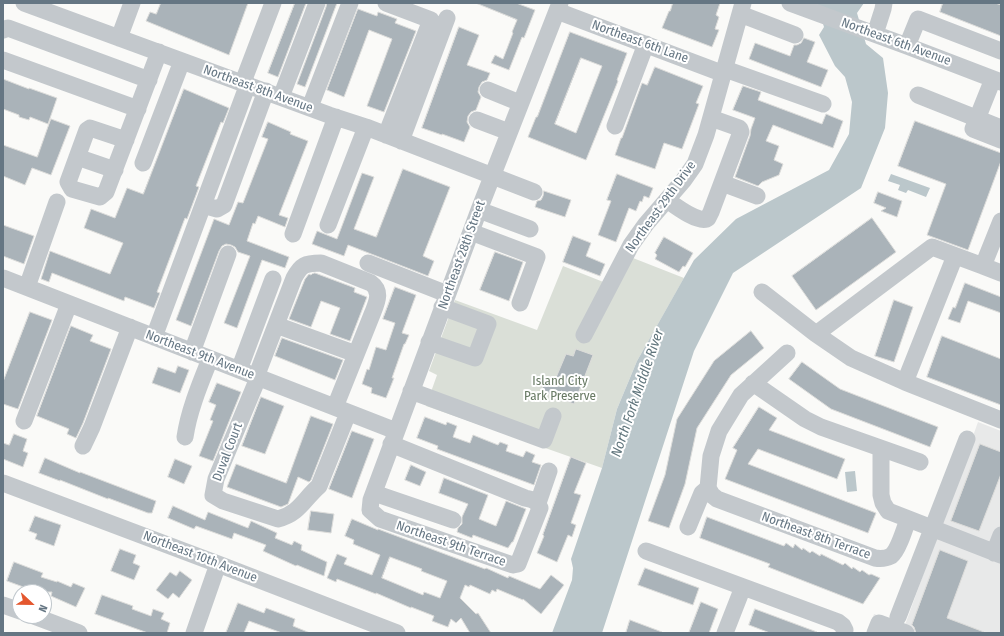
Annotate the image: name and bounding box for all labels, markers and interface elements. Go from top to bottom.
street label: Northeast 6th Avenue [839,15,953,69]
street label: Northeast 6th Lane [590,17,690,67]
street label: Northeast 8th Avenue [201,62,315,116]
street label: Northeast 29th Drive [623,158,699,256]
street label: Northeast 28th Street [435,199,489,311]
street label: Northeast 9th Avenue [143,327,257,383]
water label: North Fork Middle River [608,327,668,459]
park label: Island City Park Preserve [524,373,596,404]
street label: Duval Court [210,421,246,483]
street label: Northeast 8th Terrace [759,509,873,563]
street label: Northeast 9th Terrace [394,518,508,570]
street label: Northeast 10th Avenue [141,528,259,586]
north arrow [12,584,52,624]
text: N [35,603,50,614]

